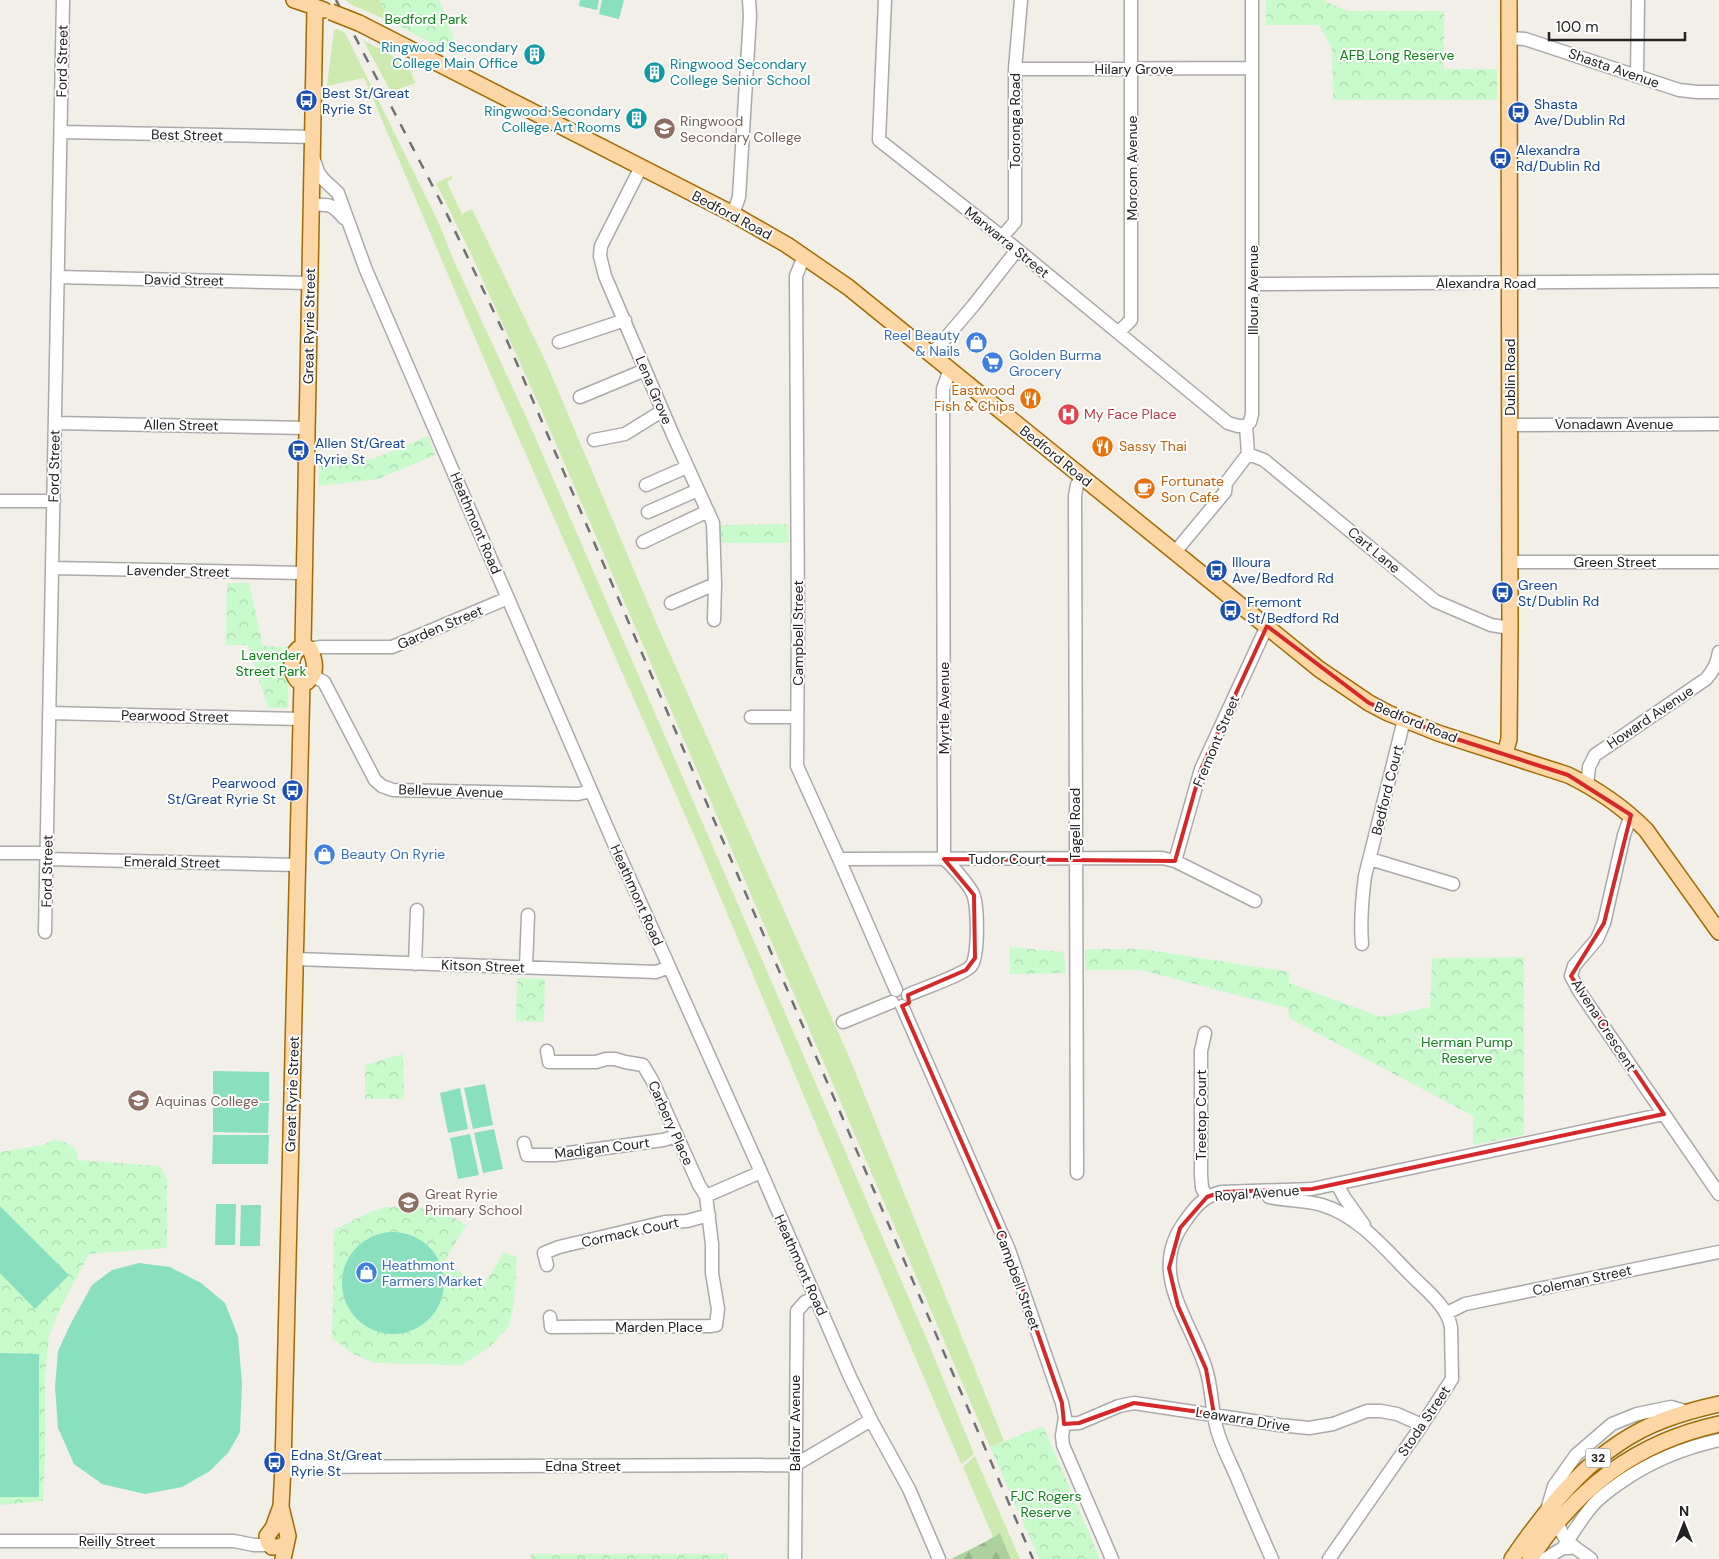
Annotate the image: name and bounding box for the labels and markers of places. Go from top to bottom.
place label: Ringwood Secondary College Main Office [381,38,518,72]
building icon: Ringwood Secondary College Main Office [522,43,546,67]
place label: Ringwood Secondary College Senior School [670,55,810,89]
building icon: Ringwood Secondary College Senior School [642,60,666,84]
place label: Best St/Great Ryrie St [322,84,409,118]
bus stop icon: Best St/Great Ryrie St [294,89,318,113]
place label: Shasta Ave/Dublin Rd [1534,95,1625,129]
bus stop icon: Shasta Ave/Dublin Rd [1506,100,1530,124]
place label: Ringwood Secondary College Art Rooms [484,102,621,136]
building icon: Ringwood Secondary College Art Rooms [625,107,649,131]
place label: Ringwood Secondary College [680,112,802,146]
school or university icon: Ringwood Secondary College [652,117,676,141]
place label: Alexandra Rd/Dublin Rd [1516,141,1600,175]
bus stop icon: Alexandra Rd/Dublin Rd [1488,146,1512,170]
place label: Reel Beauty & Nails [884,326,960,360]
shop icon: Reel Beauty & Nails [964,331,988,355]
place label: Golden Burma Grocery [1009,346,1101,380]
supermarket icon: Golden Burma Grocery [981,351,1005,375]
place label: Eastwood Fish & Chips [934,381,1015,415]
restaurant icon: Eastwood Fish & Chips [1019,386,1043,410]
hospital icon: My Face Place [1056,402,1080,426]
place label: My Face Place [1084,405,1176,423]
place label: Allen St/Great Ryrie St [315,434,405,468]
restaurant icon: Sassy Thai [1091,434,1115,458]
place label: Sassy Thai [1119,437,1187,455]
bus stop icon: Allen St/Great Ryrie St [287,439,311,463]
place label: Fortunate Son Cafe [1161,472,1224,506]
cafe icon: Fortunate Son Cafe [1133,477,1157,501]
place label: Illoura Ave/Bedford Rd [1232,553,1334,587]
bus stop icon: Illoura Ave/Bedford Rd [1204,558,1228,582]
place label: Green St/Dublin Rd [1518,576,1599,610]
bus stop icon: Green St/Dublin Rd [1490,581,1514,605]
place label: Fremont St/Bedford Rd [1247,593,1339,627]
bus stop icon: Fremont St/Bedford Rd [1219,598,1243,622]
place label: Pearwood St/Great Ryrie St [167,774,276,808]
bus stop icon: Pearwood St/Great Ryrie St [280,779,304,803]
shop icon: Beauty On Ryrie [313,842,337,866]
place label: Beauty On Ryrie [341,845,445,863]
school or university icon: Aquinas College [127,1089,151,1113]
place label: Aquinas College [155,1092,259,1110]
place label: Great Ryrie Primary School [425,1185,522,1219]
school or university icon: Great Ryrie Primary School [397,1190,421,1214]
place label: Heathmont Farmers Market [382,1256,483,1290]
shop icon: Heathmont Farmers Market [354,1261,378,1285]
place label: Edna St/Great Ryrie St [291,1446,382,1480]
bus stop icon: Edna St/Great Ryrie St [263,1451,287,1475]

